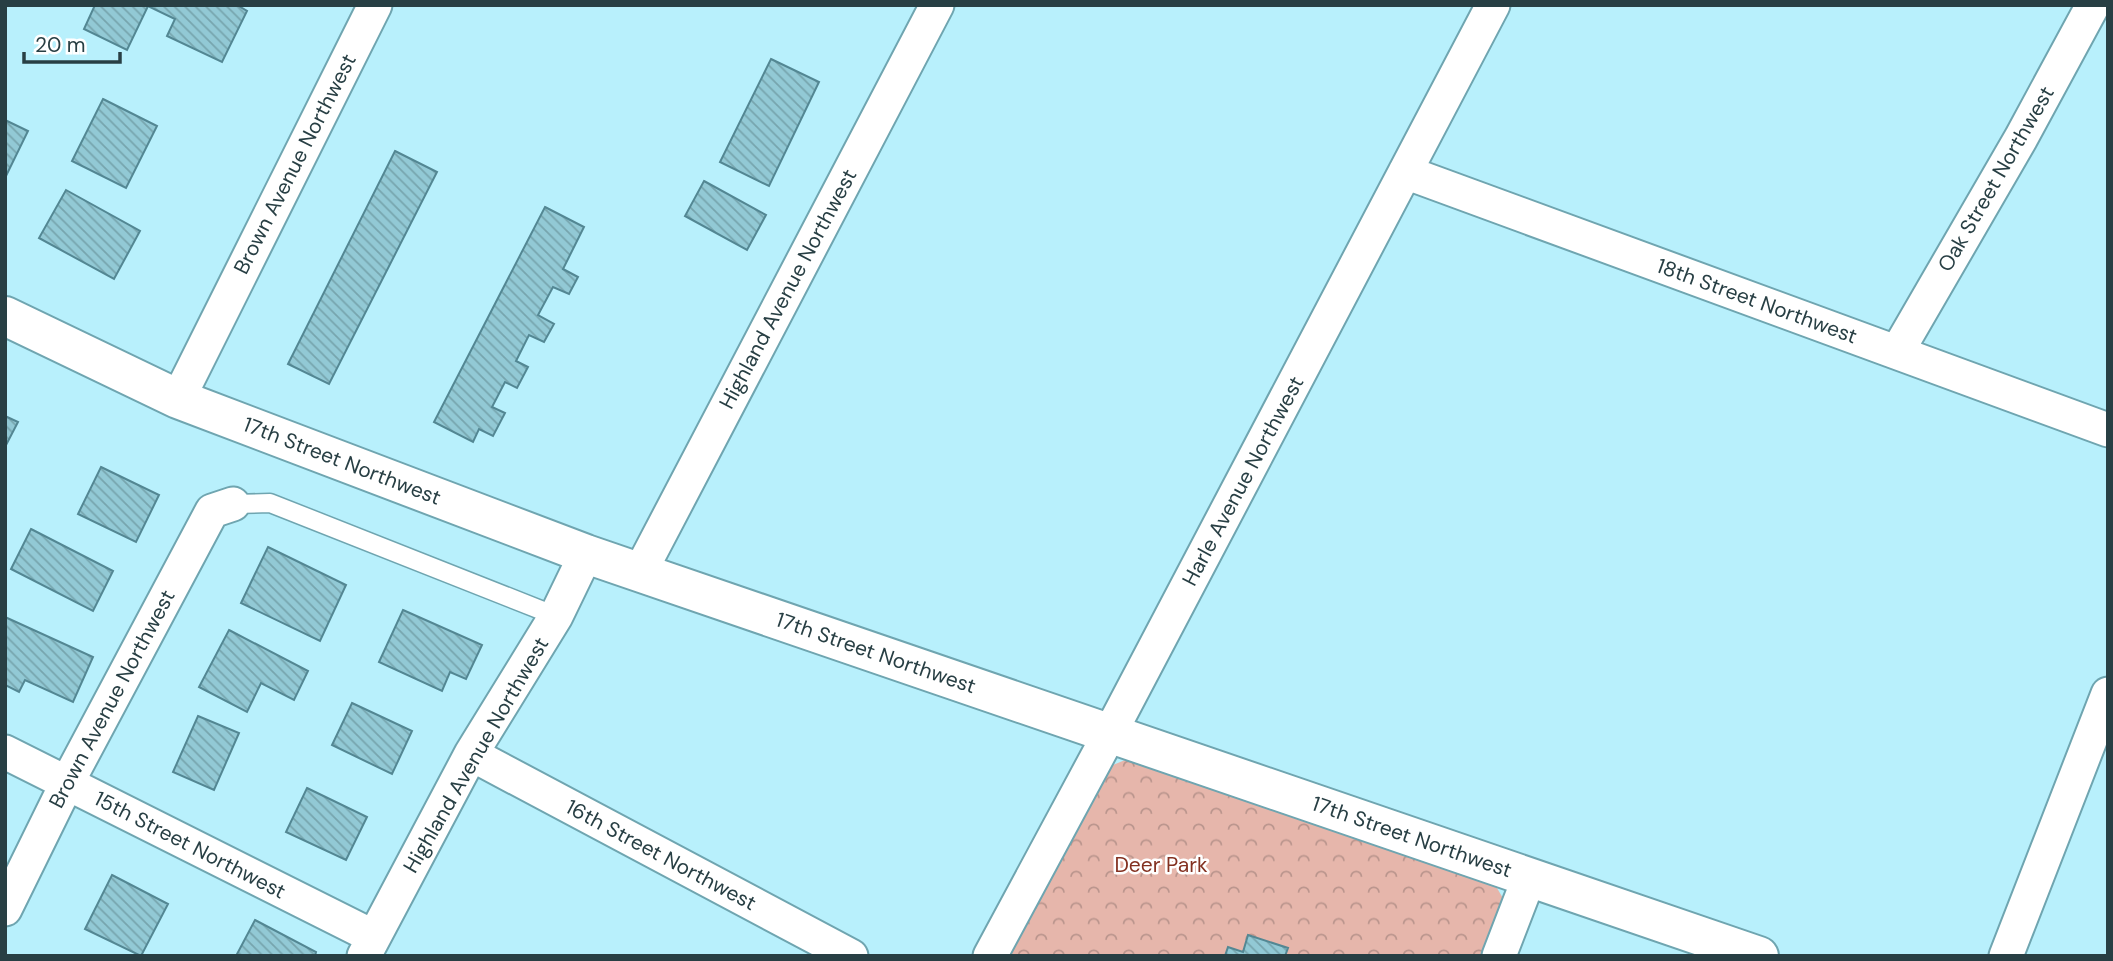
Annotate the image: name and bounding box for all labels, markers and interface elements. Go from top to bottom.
scale bar [24,21,121,65]
text: 20 m [35,31,86,59]
street label: Brown Avenue Northwest [227,49,363,279]
street label: Oak Street Northwest [1931,81,2061,277]
street label: Highland Avenue Northwest [713,164,863,414]
street label: 18th Street Northwest [1653,252,1861,350]
street label: Harle Avenue Northwest [1176,371,1310,591]
street label: 17th Street Northwest [239,410,445,512]
street label: Brown Avenue Northwest [42,585,182,813]
street label: 17th Street Northwest [772,606,980,700]
street label: Highland Avenue Northwest [397,632,555,878]
street label: 15th Street Northwest [90,785,290,905]
street label: 17th Street Northwest [1308,790,1516,884]
street label: 16th Street Northwest [561,793,761,917]
park label: Deer Park [1114,851,1208,879]

